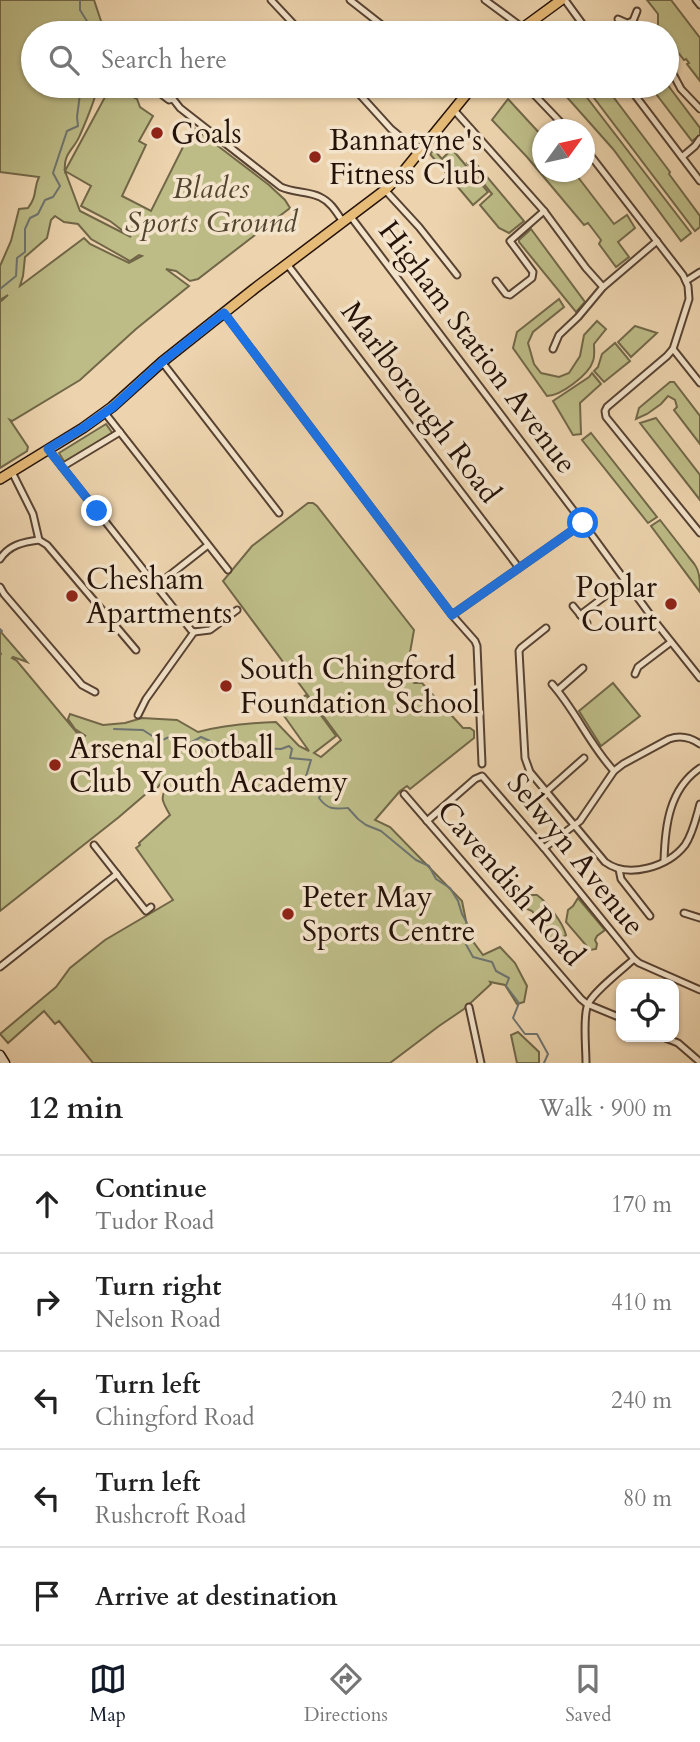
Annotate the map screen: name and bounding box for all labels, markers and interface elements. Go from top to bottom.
search box [21,21,679,98]
icon: search [45,41,83,79]
text: Search here [101,42,227,77]
place label: Goals [171,113,242,154]
north arrow [532,119,595,182]
place label: Bannatyne's Fitness Club [329,120,486,195]
marker: Goals [149,125,165,141]
marker: Bannatyne's Fitness Club [307,149,323,165]
park label: Blades Sports Ground [125,168,299,243]
street label: Higham Station Avenue [369,212,586,482]
street label: Marlborough Road [331,293,510,512]
route end [81,495,112,526]
route start [567,507,598,538]
place label: Chesham Apartments [86,559,232,634]
place label: Poplar Court [576,567,658,642]
marker: Chesham Apartments [64,588,80,604]
marker: Poplar Court [663,596,679,612]
place label: South Chingford Foundation School [240,649,481,724]
marker: South Chingford Foundation School [218,678,234,694]
place label: Arsenal Football Club Youth Academy [69,728,348,803]
marker: Arsenal Football Club Youth Academy [47,757,63,773]
street label: Selwyn Avenue [497,764,654,944]
street label: Cavendish Road [427,792,594,975]
place label: Peter May Sports Centre [302,877,475,952]
marker: Peter May Sports Centre [280,906,296,922]
map controls [616,979,679,1042]
button: locate [616,979,679,1042]
text: 12 min [28,1088,123,1129]
text: Walk · 900 m [539,1093,672,1124]
text: Continue [95,1171,207,1206]
icon: ahead [28,1185,66,1223]
text: 170 m [611,1189,672,1220]
text: Tudor Road [95,1206,214,1237]
text: Turn right [95,1269,222,1304]
icon: right [28,1283,66,1321]
text: 410 m [611,1287,672,1318]
text: Nelson Road [95,1304,221,1335]
text: Turn left [95,1367,200,1402]
icon: left [28,1381,66,1419]
text: 240 m [611,1385,672,1416]
text: Chingford Road [95,1402,254,1433]
text: Turn left [95,1465,200,1500]
icon: left [28,1479,66,1517]
text: 80 m [623,1483,672,1514]
text: Rushcroft Road [95,1500,246,1531]
icon: arrive [28,1577,66,1615]
text: Arrive at destination [95,1579,338,1614]
tab: Map [89,1660,127,1728]
tab: Directions [304,1660,388,1728]
tab: Saved [565,1660,611,1728]

